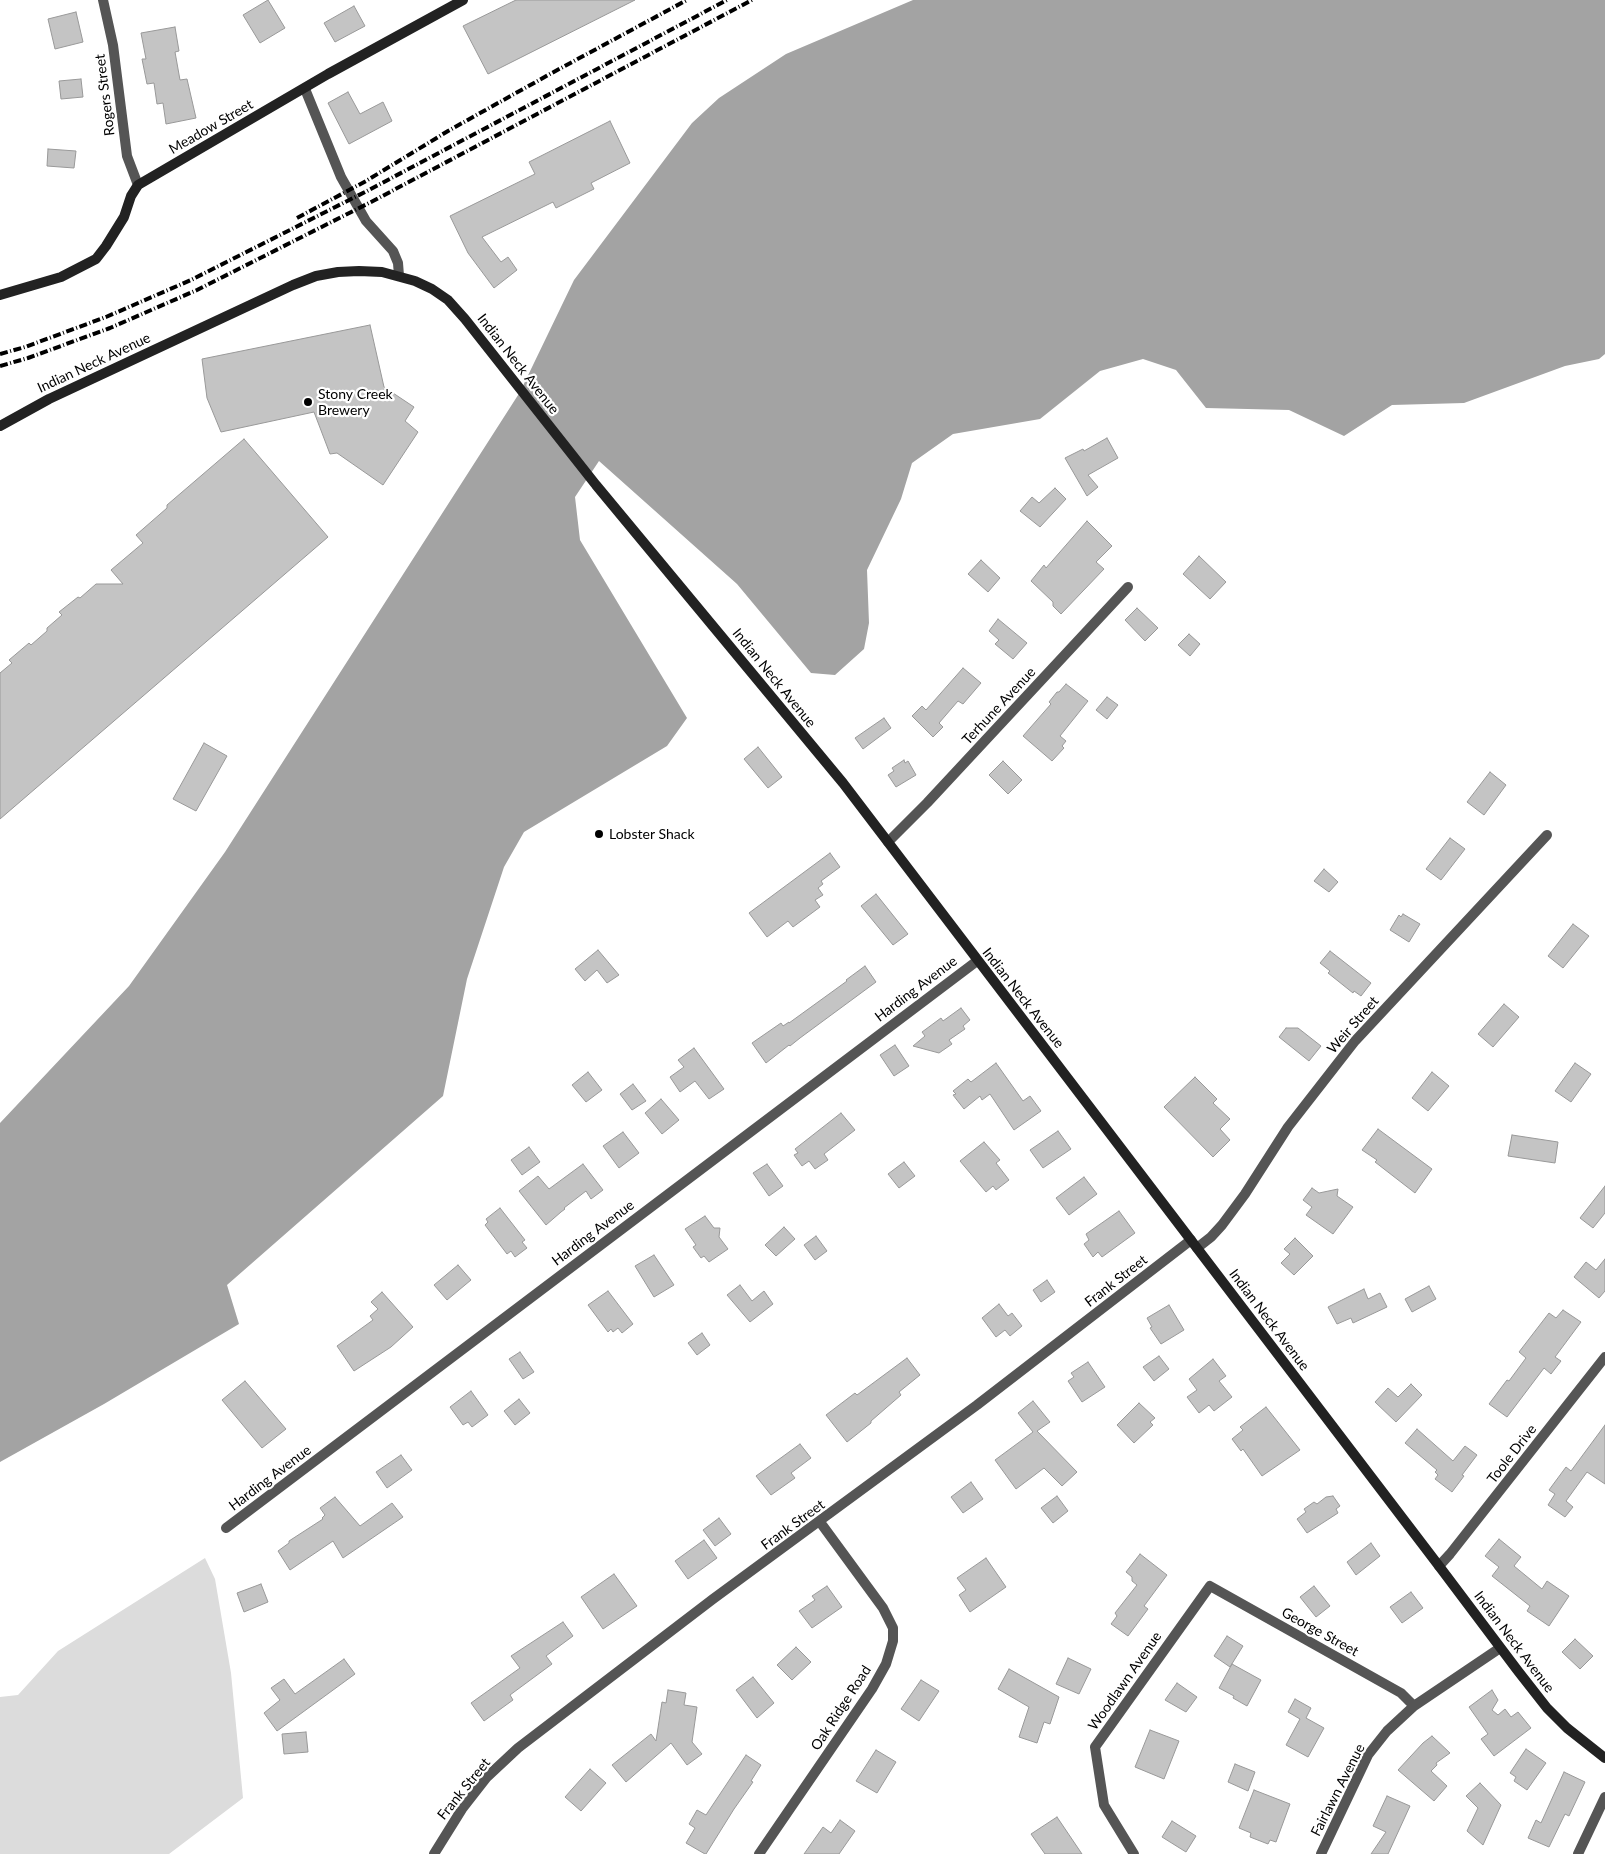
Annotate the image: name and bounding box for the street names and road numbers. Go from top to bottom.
street label: Rogers Street [92,53,118,137]
street label: Meadow Street [166,96,256,158]
street label: Indian Neck Avenue [474,310,562,418]
street label: Indian Neck Avenue [35,329,153,397]
street label: Indian Neck Avenue [729,625,819,731]
street label: Terhune Avenue [959,664,1039,748]
street label: Indian Neck Avenue [979,944,1067,1052]
street label: Harding Avenue [872,953,960,1025]
street label: Weir Street [1324,993,1382,1057]
street label: Harding Avenue [549,1197,637,1269]
street label: Frank Street [1081,1251,1151,1311]
street label: Indian Neck Avenue [1225,1266,1313,1374]
street label: Toole Drive [1484,1421,1540,1487]
street label: Harding Avenue [226,1442,314,1514]
street label: Frank Street [758,1496,828,1554]
street label: Indian Neck Avenue [1470,1588,1558,1696]
street label: George Street [1279,1604,1361,1660]
street label: Woodlawn Avenue [1085,1629,1165,1733]
street label: Oak Ridge Road [807,1662,875,1754]
street label: Fairlawn Avenue [1308,1741,1368,1839]
street label: Frank Street [434,1755,494,1823]

